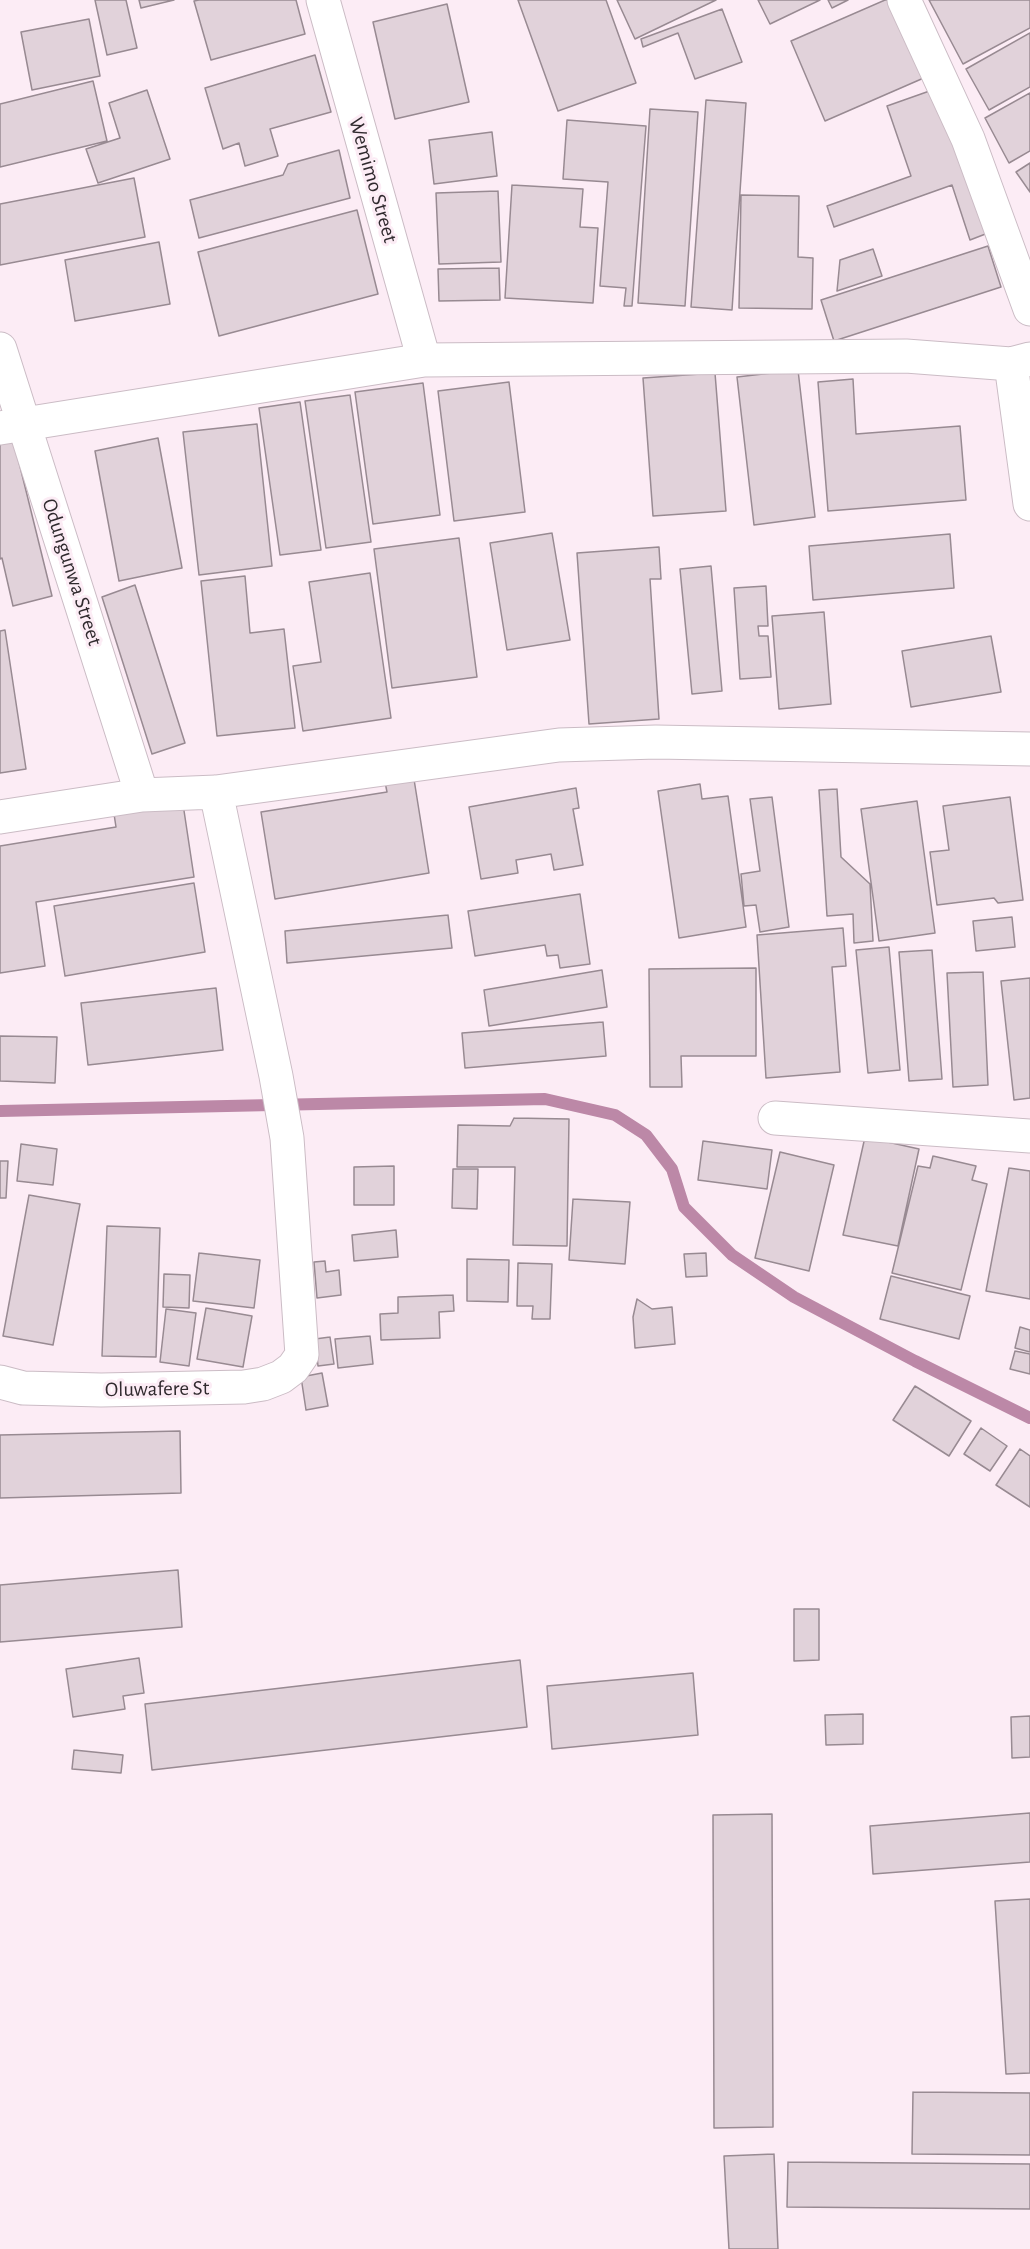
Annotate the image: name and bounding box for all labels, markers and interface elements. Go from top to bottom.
street label: Wemimo Street [343,114,403,246]
street label: Odungunwa Street [36,495,108,649]
street label: Oluwafere St [105,1375,209,1403]

